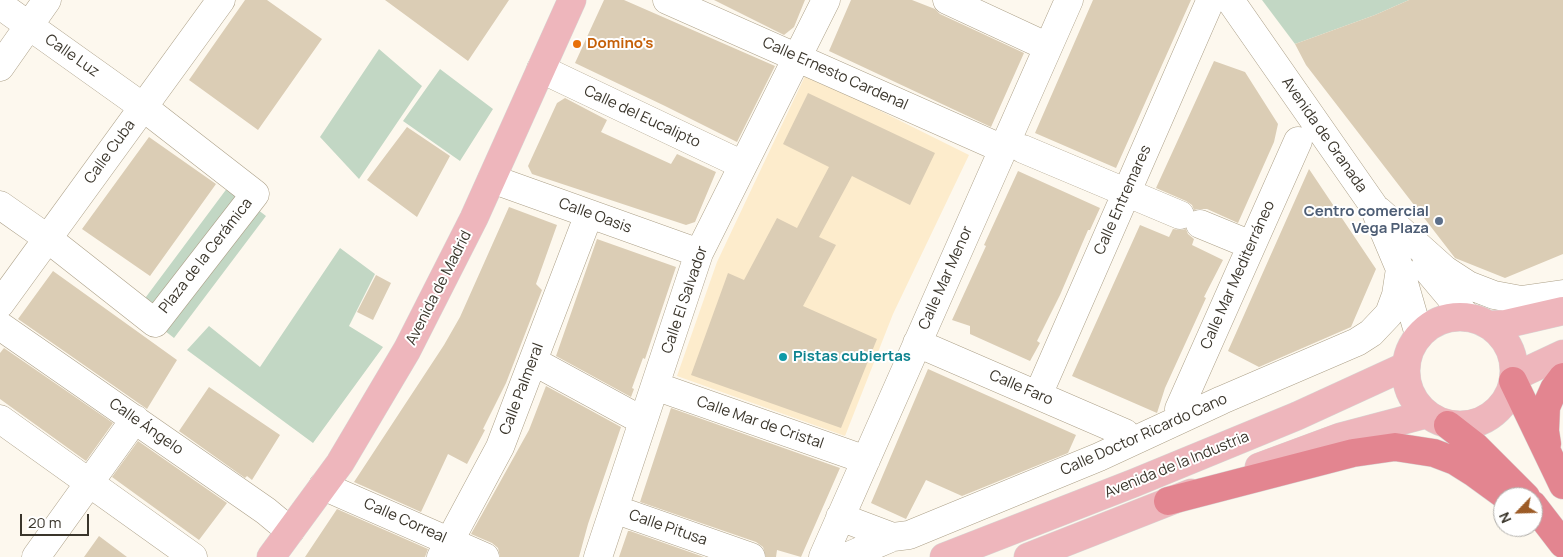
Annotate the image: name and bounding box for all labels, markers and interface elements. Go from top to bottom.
street label: Calle Luz [41,31,103,81]
street label: Calle Ernesto Cardenal [759,34,911,114]
place label: Domino's [587,35,653,53]
marker: Domino's [571,38,583,50]
street label: Avenida de Granada [1277,74,1371,196]
street label: Calle del Eucalipto [581,82,703,152]
street label: Calle Cuba [81,116,139,188]
street label: Calle Entremares [1091,142,1155,258]
street label: Calle Oasis [556,194,634,238]
street label: Plaza de la Cerámica [156,195,256,317]
street label: Calle Mar Mediterráneo [1197,198,1279,352]
place label: Centro comercial Vega Plaza [1304,203,1429,238]
marker: Centro comercial Vega Plaza [1433,215,1445,227]
street label: Calle Mar Menor [915,223,977,333]
street label: Avenida de Madrid [402,228,476,348]
street label: Calle El Salvador [658,244,712,356]
street label: Calle Palmeral [496,341,548,437]
place label: Pistas cubiertas [793,348,911,366]
marker: Pistas cubiertas [777,351,789,363]
street label: Calle Faro [986,367,1056,409]
street label: Calle Doctor Ricardo Cano [1058,390,1230,480]
street label: Calle Mar de Cristal [694,393,826,453]
street label: Calle Ángelo [106,395,186,459]
street label: Avenida de la Industria [1102,428,1252,502]
north arrow [1493,487,1543,537]
street label: Calle Correal [361,495,449,547]
scale bar [22,504,91,536]
street label: Calle Pitusa [627,506,709,550]
text: N [1494,509,1515,526]
text: 20 m [28,512,61,533]

